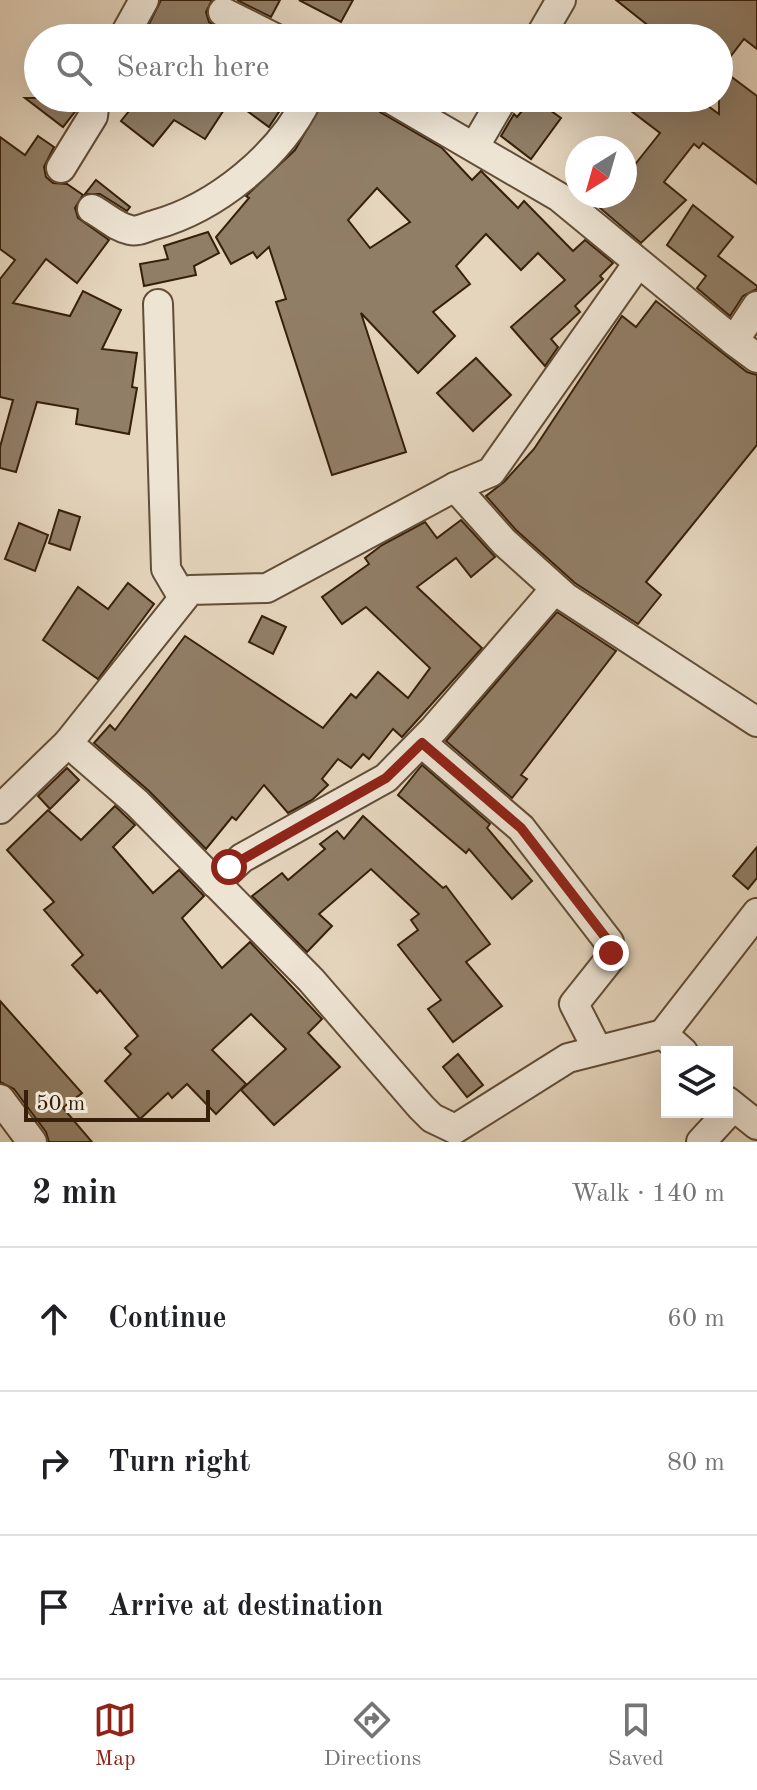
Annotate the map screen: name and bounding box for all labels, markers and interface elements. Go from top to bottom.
search box [24,24,733,112]
icon: search [52,46,96,90]
text: Search here [116,53,270,83]
north arrow [565,136,637,208]
route start [211,849,247,885]
route end [593,935,629,971]
map controls [661,1046,733,1118]
button: layers [661,1046,733,1118]
scale bar [24,1086,210,1122]
text: 50 m [36,1093,85,1115]
text: 2 min [32,1177,117,1211]
text: Walk · 140 m [571,1181,725,1207]
icon: ahead [32,1297,76,1341]
text: Continue [108,1304,227,1334]
text: 60 m [667,1306,725,1332]
icon: right [32,1441,76,1485]
text: Turn right [108,1448,250,1478]
text: 80 m [667,1450,725,1476]
icon: arrive [32,1585,76,1629]
text: Arrive at destination [108,1592,383,1622]
tab: Map [93,1698,137,1773]
tab: Directions [324,1698,421,1773]
tab: Saved [608,1698,664,1773]

